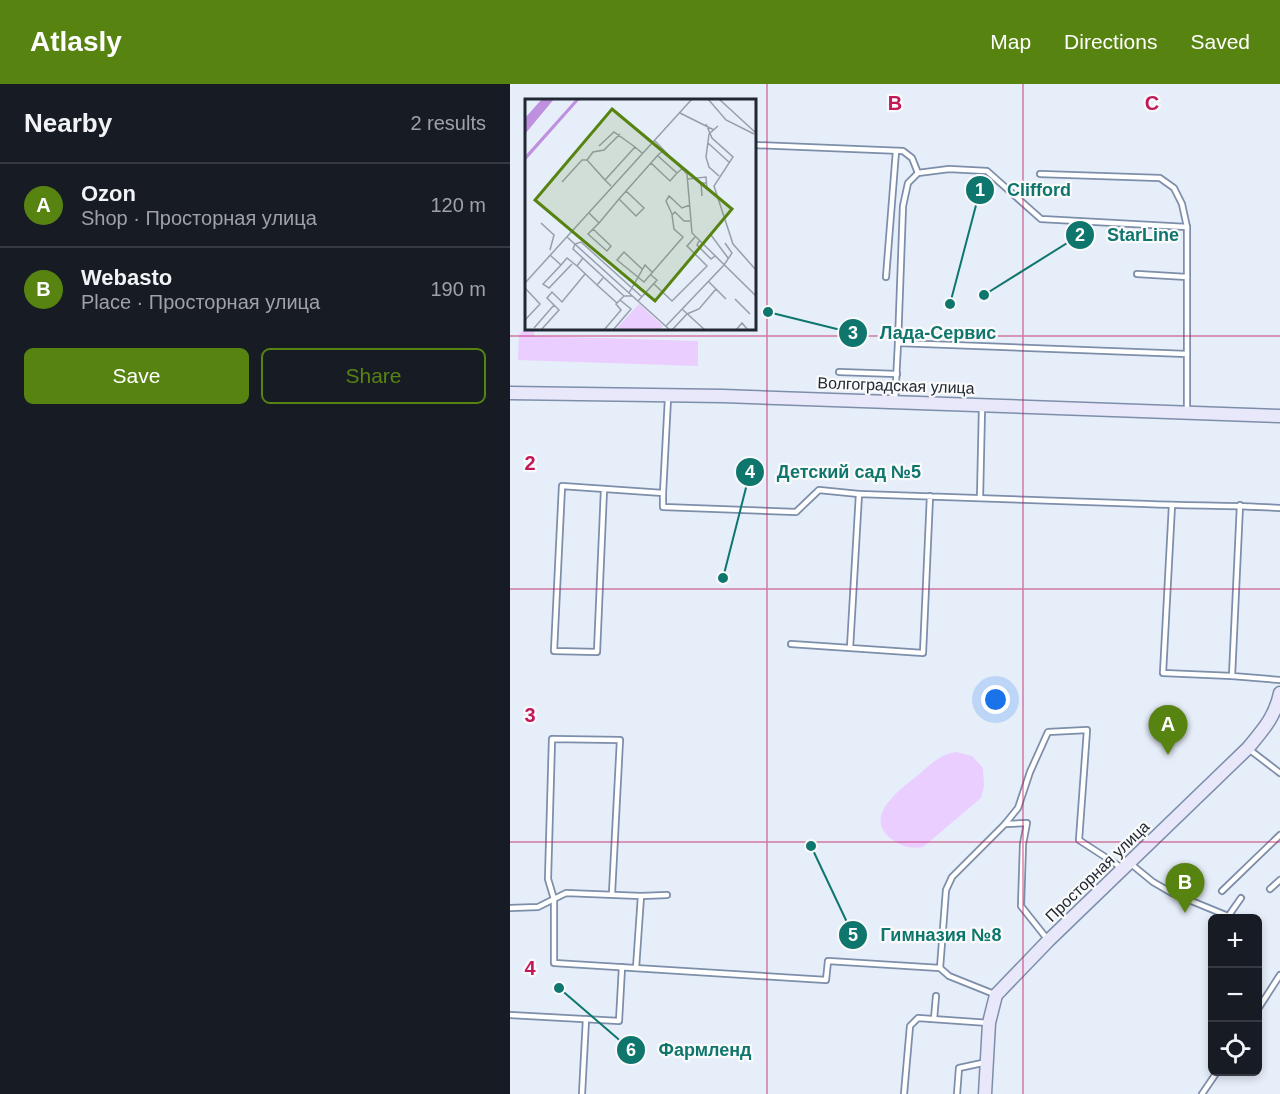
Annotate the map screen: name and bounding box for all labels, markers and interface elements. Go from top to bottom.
text: Atlasly [30,26,122,57]
text: Map [990,30,1031,53]
text: Directions [1064,30,1157,53]
text: Saved [1190,30,1250,53]
text: B [888,92,902,114]
text: C [1145,92,1159,114]
inset map [525,99,756,330]
text: Nearby [24,108,112,138]
text: 2 results [410,112,486,134]
callout: Clifford [965,172,1083,208]
text: 1 [975,180,985,200]
text: Clifford [1007,180,1071,200]
text: Ozon [81,181,136,206]
text: A [36,194,51,216]
text: 120 m [430,194,486,216]
text: Shop · Просторная улица [81,207,317,229]
callout: StarLine [1065,217,1191,253]
text: 2 [1075,225,1085,245]
text: StarLine [1107,225,1179,245]
text: Webasto [81,265,172,290]
text: B [36,278,51,300]
text: 190 m [430,278,486,300]
text: Place · Просторная улица [81,291,320,313]
callout: Лада-Сервис [838,315,1008,351]
text: 3 [848,323,858,343]
text: Лада-Сервис [880,323,996,343]
button: Save [24,348,249,404]
button: Share [261,348,486,404]
street label: Волгоградская улица [817,374,975,397]
text: 2 [524,452,536,474]
callout: Детский сад №5 [735,454,933,490]
text: 4 [745,462,755,482]
text: Детский сад №5 [777,462,921,482]
your location [981,685,1010,714]
text: 3 [524,704,536,726]
pin: A [1148,706,1188,755]
street label: Просторная улица [1042,818,1153,925]
pin: B [1166,864,1204,913]
map controls [1208,914,1262,1076]
button: + [1208,914,1262,968]
callout: Гимназия №8 [838,917,1013,953]
text: 5 [848,925,858,945]
text: Гимназия №8 [881,925,1001,945]
text: 4 [524,957,536,979]
button: − [1208,968,1262,1022]
button: locate [1208,1022,1262,1076]
callout: Фармленд [616,1032,763,1068]
text: 6 [626,1040,636,1060]
text: Фармленд [659,1040,752,1060]

